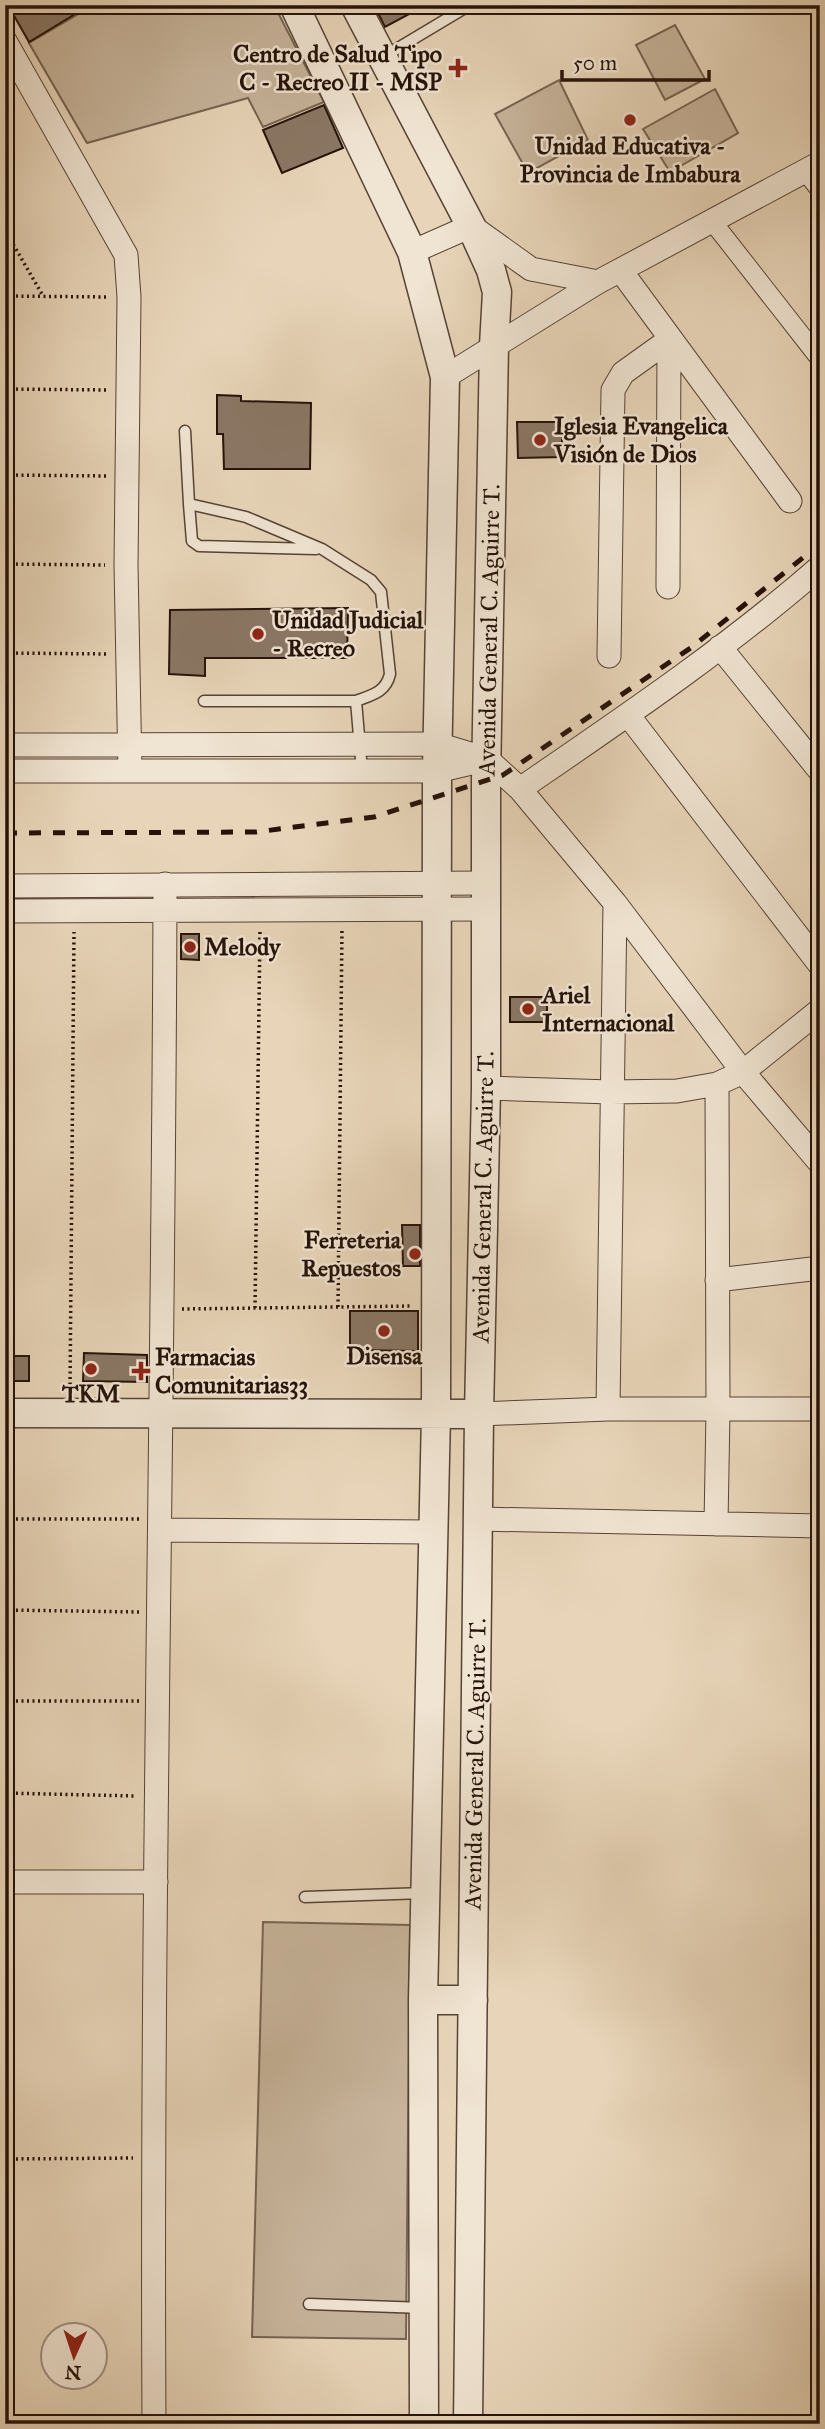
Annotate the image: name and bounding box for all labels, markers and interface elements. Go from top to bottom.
scale bar [562,38,710,82]
place label: Centro de Salud Tipo C - Recreo II - MSP [233,39,442,97]
text: 50 m [573,50,618,76]
marker: Centro de Salud Tipo C - Recreo II - MSP [448,58,468,78]
marker: Unidad Educativa - Provincia de Imbabura [622,112,638,128]
place label: Unidad Educativa - Provincia de Imbabura [520,131,741,189]
place label: Iglesia Evangelica Visión de Dios [553,411,729,469]
marker: Iglesia Evangelica Visión de Dios [532,432,548,448]
street label: Avenida General C. Aguirre T. [471,484,507,777]
place label: Unidad Judicial - Recreo [272,605,424,663]
marker: Unidad Judicial - Recreo [250,626,266,642]
place label: Melody [204,932,282,962]
marker: Melody [182,939,198,955]
place label: Ariel Internacional [540,980,675,1038]
marker: Ariel Internacional [520,1001,536,1017]
street label: Avenida General C. Aguirre T. [465,1051,501,1344]
place label: Ferreteria Repuestos [301,1225,402,1283]
marker: Ferreteria Repuestos [407,1246,423,1262]
marker: Disensa [376,1323,392,1339]
place label: Disensa [346,1341,423,1371]
place label: Farmacias Comunitarias33 [155,1342,308,1400]
marker: TKM [83,1361,99,1377]
marker: Farmacias Comunitarias33 [133,1363,149,1379]
place label: TKM [61,1379,120,1409]
street label: Avenida General C. Aguirre T. [457,1618,493,1911]
north arrow [38,2320,108,2390]
text: N [64,2361,82,2384]

